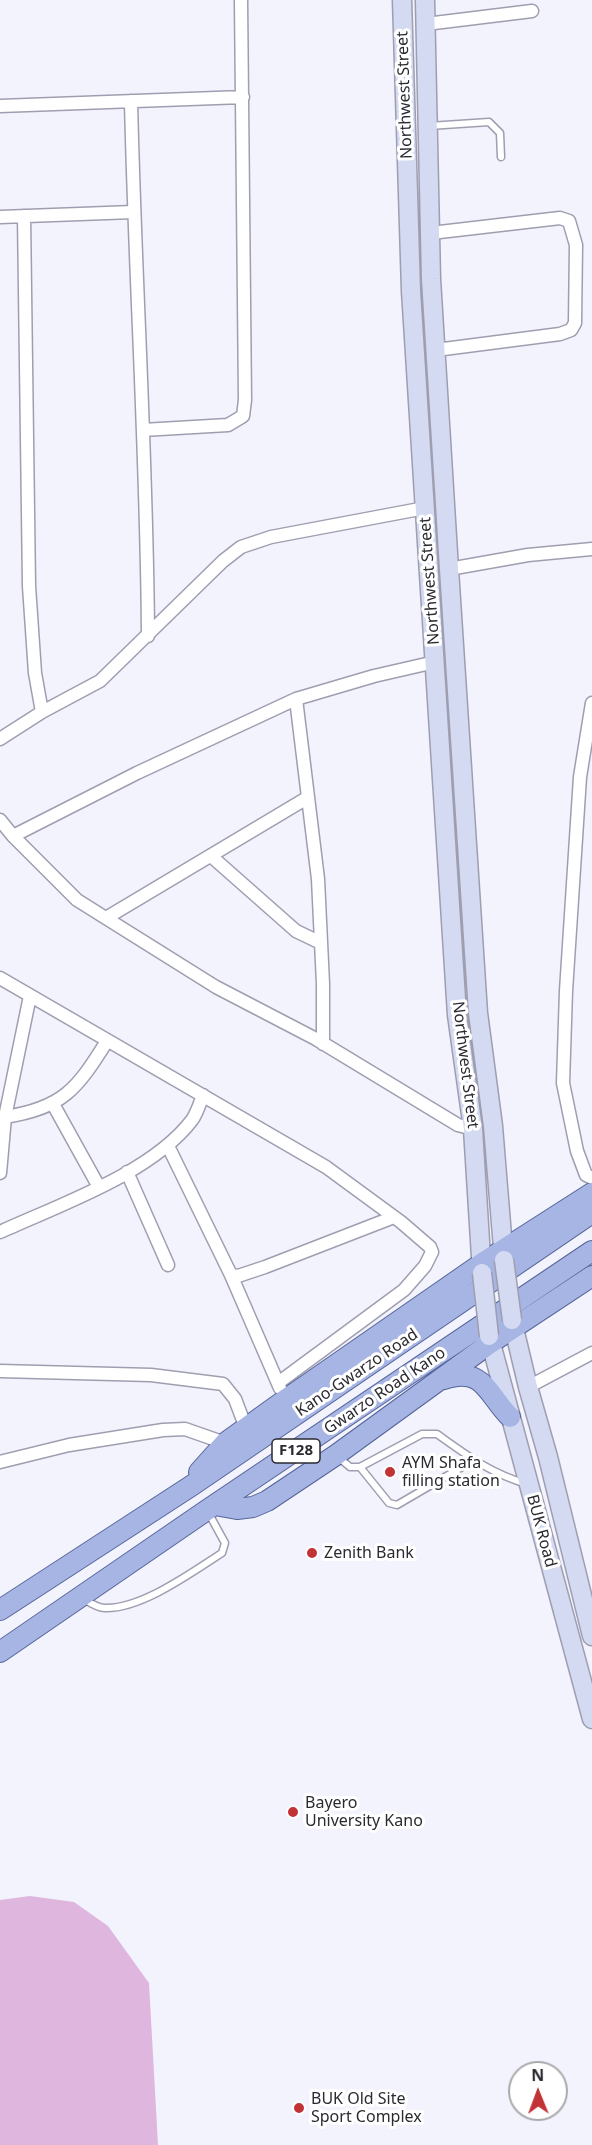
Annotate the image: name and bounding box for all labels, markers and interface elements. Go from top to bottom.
street label: Northwest Street [393,31,417,159]
street label: Northwest Street [416,516,444,646]
street label: Northwest Street [448,1000,482,1130]
street label: Kano-Gwarzo Road [292,1325,422,1421]
street label: Gwarzo Road Kano [321,1343,449,1439]
road number: F128 [272,1439,320,1463]
place label: AYM Shafa filling station [402,1453,500,1491]
marker: AYM Shafa filling station [383,1465,397,1479]
street label: BUK Road [522,1492,560,1570]
place label: Zenith Bank [324,1543,414,1563]
marker: Zenith Bank [305,1546,319,1560]
place label: Bayero University Kano [305,1793,423,1831]
marker: Bayero University Kano [286,1805,300,1819]
north arrow [508,2061,568,2121]
text: N [531,2064,544,2086]
place label: BUK Old Site Sport Complex [311,2089,422,2127]
marker: BUK Old Site Sport Complex [292,2101,306,2115]

